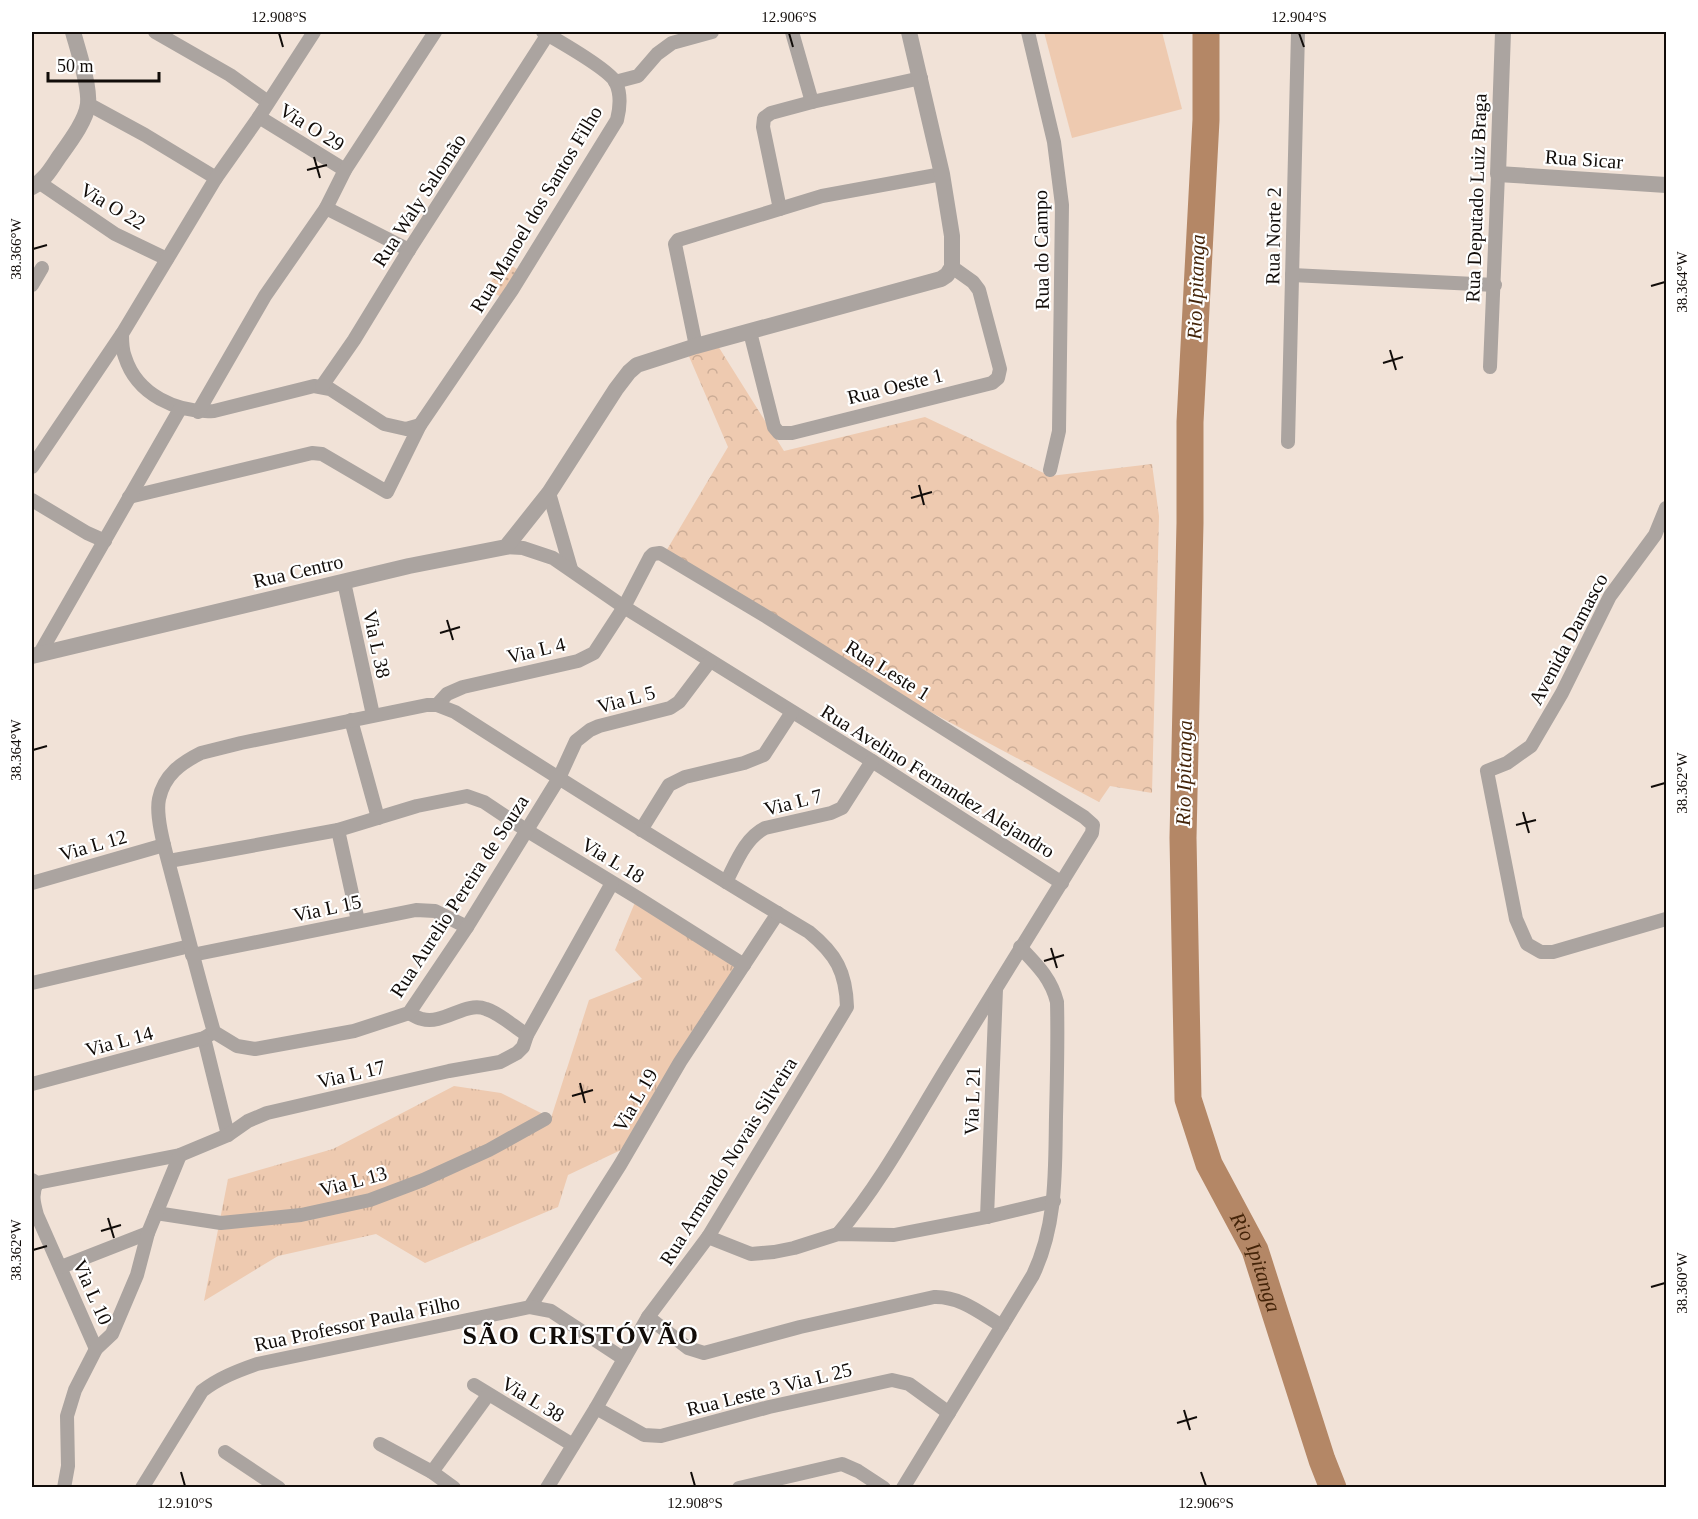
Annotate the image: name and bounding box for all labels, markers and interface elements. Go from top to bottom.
text: 12.908°S [251,9,307,25]
text: 12.906°S [761,9,817,25]
text: 12.904°S [1271,9,1327,25]
scale bar [48,45,159,83]
text: 50 m [57,56,94,76]
street label: Rua Deputado Luiz Braga [1461,93,1492,303]
street label: Via O 29 [276,99,348,155]
street label: Rua Manoel dos Santos Filho [466,102,606,316]
street label: Rua Waly Salomão [368,130,471,271]
street label: Rua Sicar [1544,145,1624,173]
street label: Via O 22 [76,178,150,234]
street label: Rua Norte 2 [1261,187,1285,285]
street label: Rua do Campo [1029,190,1054,310]
text: 38.366°W [8,217,24,280]
water label: Rio Ipitanga [1182,234,1210,341]
text: 38.364°W [1674,250,1690,313]
street label: Rua Oeste 1 [845,364,945,408]
street label: Rua Centro [251,550,345,592]
street label: Avenida Damasco [1524,570,1612,708]
street label: Via L 38 [359,608,395,680]
street label: Via L 4 [505,633,567,667]
street label: Rua Leste 1 [842,635,934,705]
street label: Via L 5 [595,681,657,717]
street label: Rua Avelino Fernandez Alejandro [817,700,1059,863]
text: 38.364°W [8,718,24,781]
water label: Rio Ipitanga [1171,720,1197,827]
text: 38.362°W [1674,751,1690,814]
street label: Via L 7 [762,784,824,820]
street label: Rua Aurelio Pereira de Souza [385,791,533,1001]
street label: Via L 12 [57,825,129,865]
street label: Via L 18 [578,833,648,887]
street label: Via L 15 [291,890,363,926]
street label: Via L 14 [83,1021,155,1061]
street label: Rua Armando Novais Silveira [655,1053,801,1269]
street label: Via L 17 [315,1056,387,1092]
street label: Via L 19 [608,1065,662,1135]
street label: Via L 21 [960,1066,984,1136]
street label: Via L 13 [317,1161,389,1201]
water label: Rio Ipitanga [1225,1207,1286,1315]
text: 38.362°W [8,1218,24,1281]
text: 38.360°W [1674,1251,1690,1314]
street label: Via L 10 [69,1256,117,1328]
street label: Rua Professor Paula Filho [252,1290,462,1356]
district label: SÃO CRISTÓVÃO [463,1321,699,1350]
street label: Rua Leste 3 Via L 25 [684,1358,854,1420]
street label: Via L 38 [498,1372,568,1426]
text: 12.910°S [157,1495,213,1511]
text: 12.908°S [667,1495,723,1511]
text: 12.906°S [1178,1495,1234,1511]

